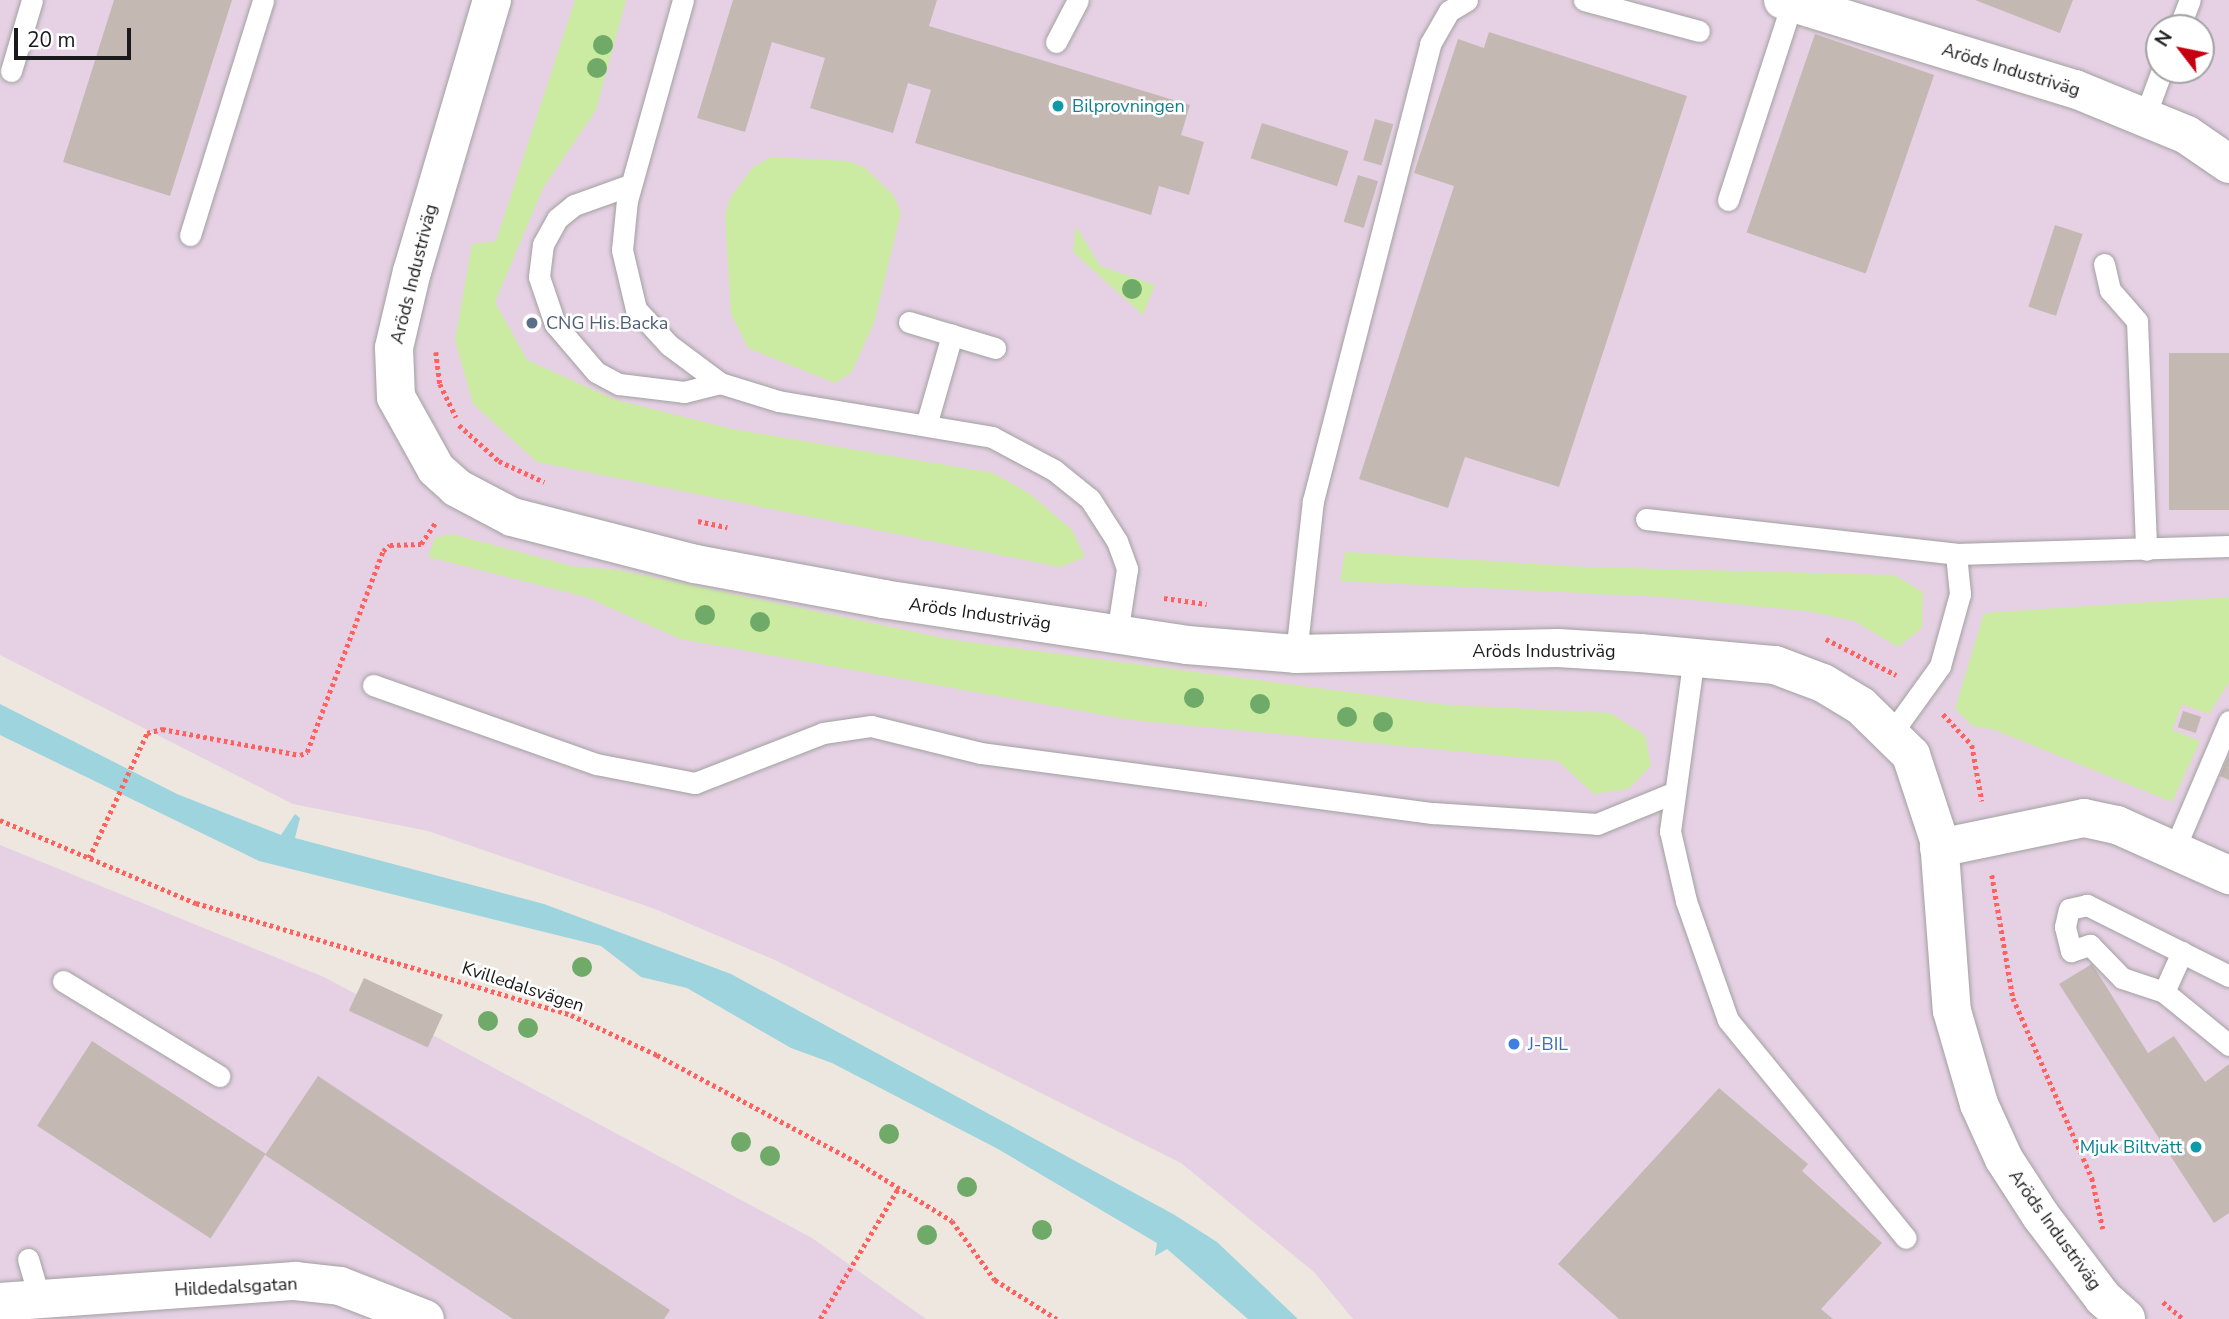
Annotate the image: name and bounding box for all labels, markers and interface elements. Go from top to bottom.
scale bar [18,14,135,58]
north arrow [2145,14,2215,84]
text: 20 m [27,26,76,54]
text: N [2149,26,2179,52]
street label: Aröds Industriväg [1939,39,2083,101]
place label: Bilprovningen [1072,95,1185,117]
marker: Bilprovningen [1050,98,1066,114]
street label: Aröds Industriväg [386,202,442,346]
place label: CNG His.Backa [546,312,668,334]
marker: CNG His.Backa [524,315,540,331]
street label: Aröds Industriväg [908,593,1052,635]
street label: Aröds Industriväg [1472,640,1616,662]
street label: Kvilledalsvägen [459,957,587,1017]
place label: J-BIL [1528,1033,1568,1055]
marker: J-BIL [1506,1036,1522,1052]
place label: Mjuk Biltvätt [2080,1136,2182,1158]
marker: Mjuk Biltvätt [2188,1139,2204,1155]
street label: Aröds Industriväg [2004,1166,2106,1294]
street label: Hildedalsgatan [174,1273,298,1301]

